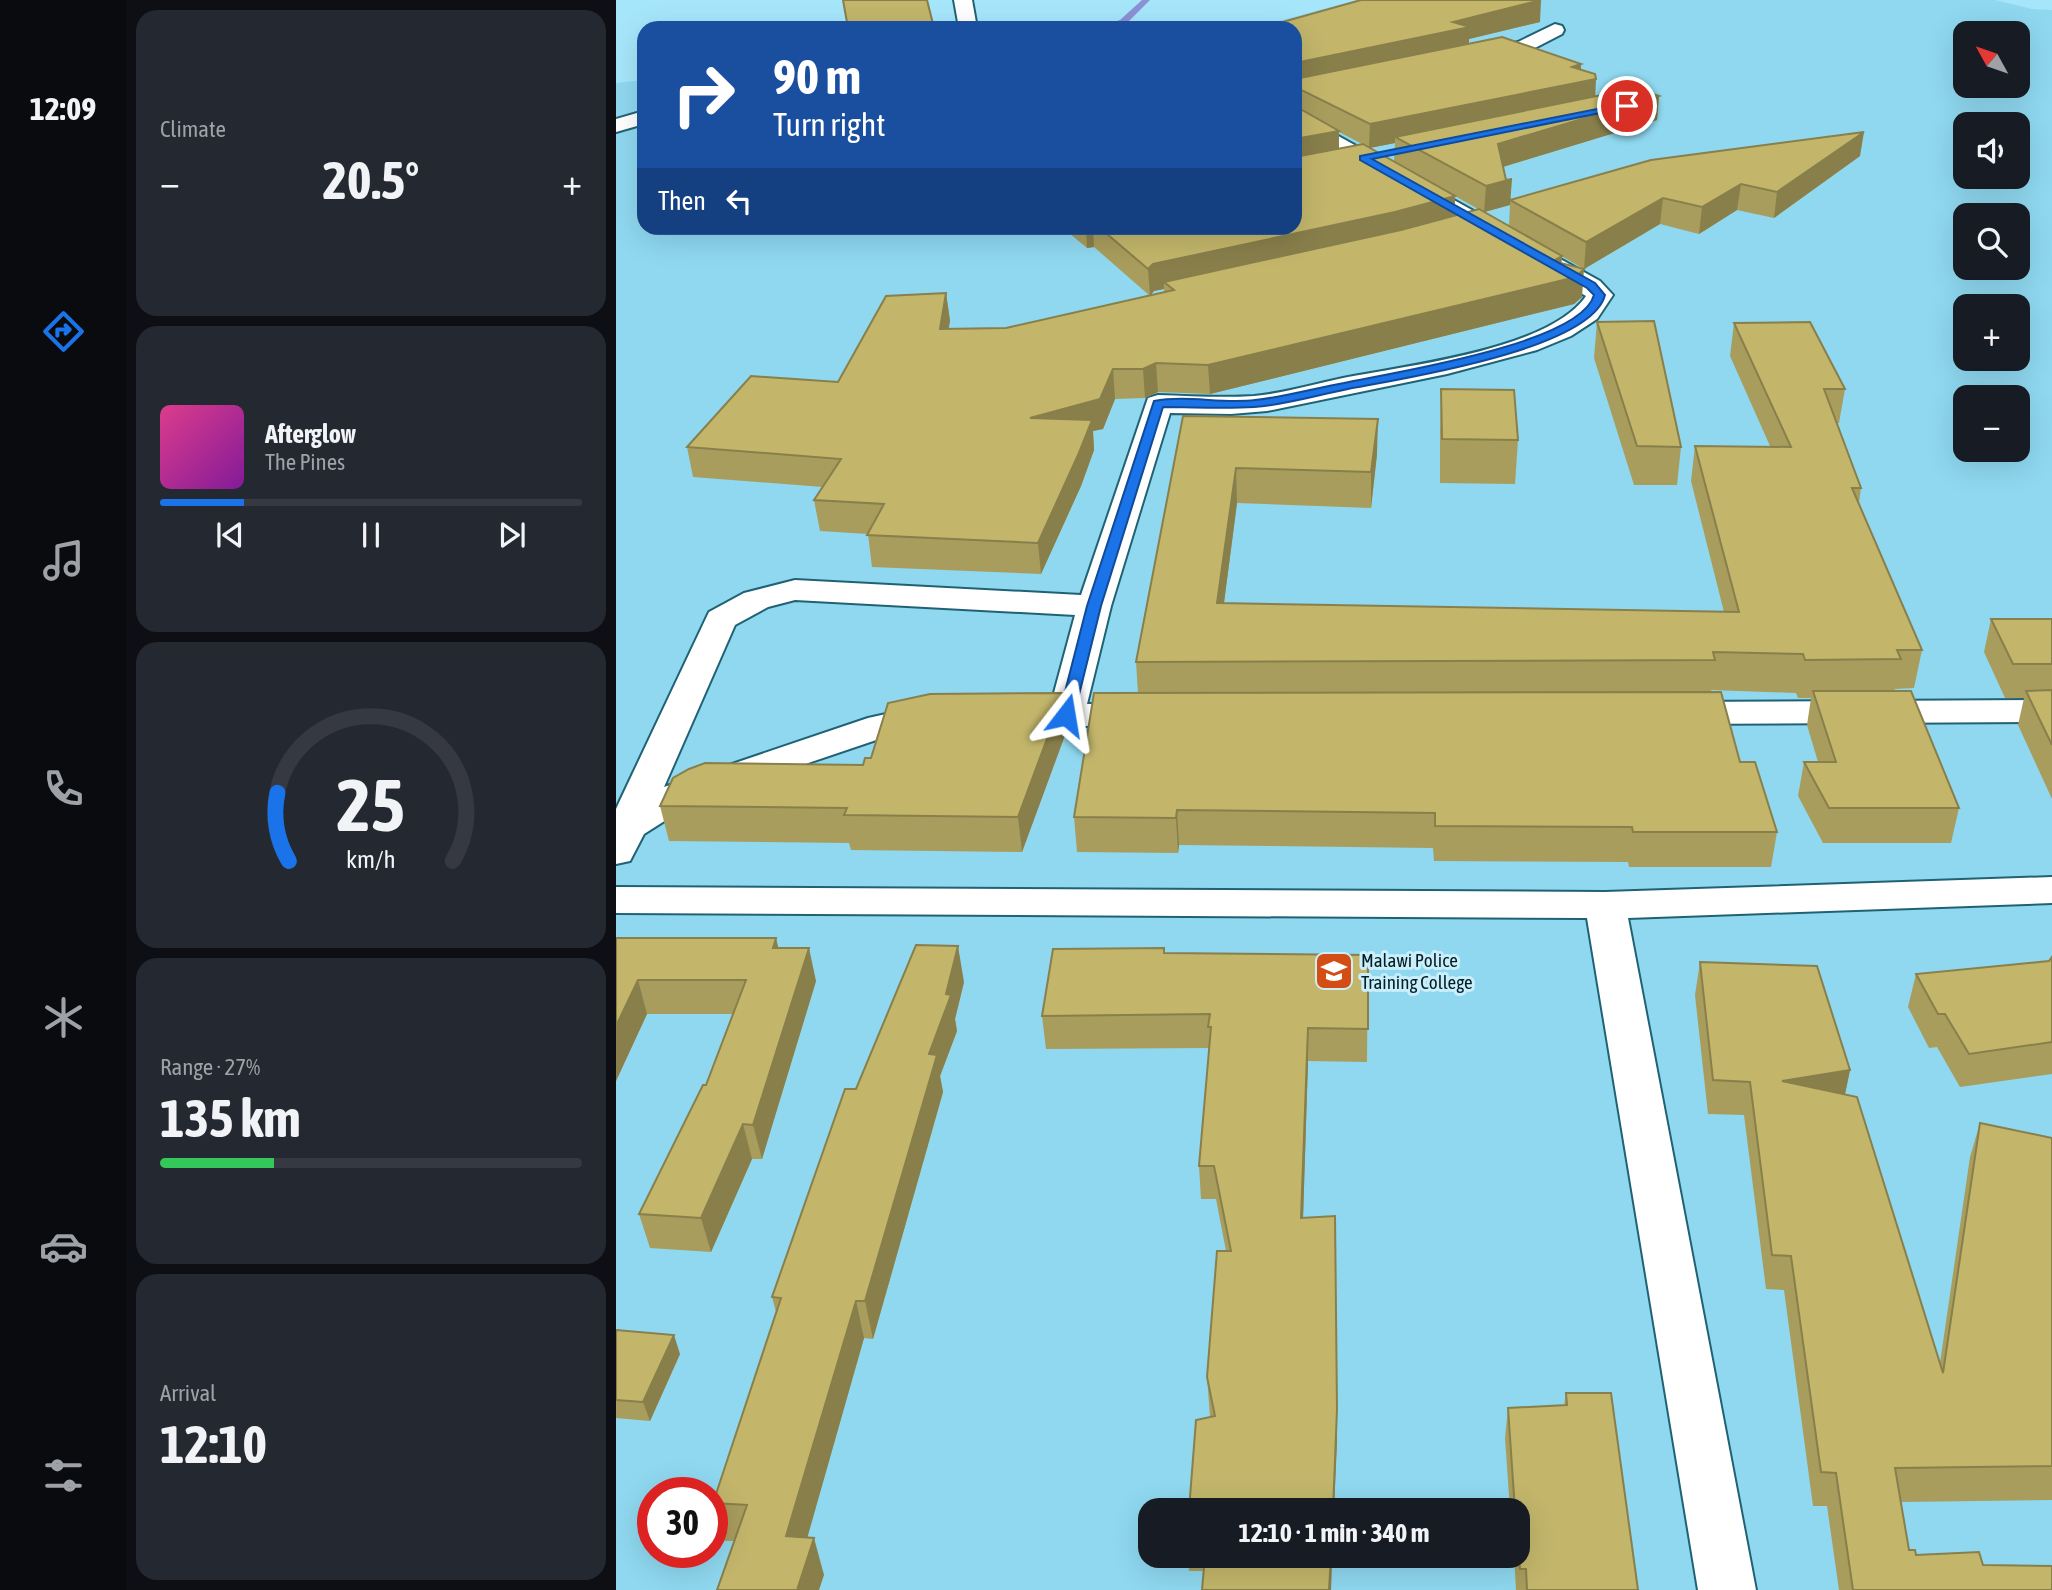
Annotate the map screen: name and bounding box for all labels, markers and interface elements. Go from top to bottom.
north arrow [1953,21,2030,98]
map controls [1953,21,2030,462]
text: 90 m [773,48,861,104]
icon: right [658,49,749,140]
pin [1597,76,1657,136]
icon: arrive [1608,87,1646,125]
text: 12:09 [30,90,96,127]
text: Turn right [773,106,886,143]
button: sound [1953,112,2030,189]
text: Climate [160,116,226,142]
text: 20.5° [323,150,419,210]
text: − [160,160,180,203]
text: + [562,160,582,203]
icon: left [720,182,758,220]
text: Then [658,186,706,216]
button: search [1953,203,2030,280]
button: + [1953,294,2030,371]
icon: directions [39,307,88,356]
button: − [1953,385,2030,462]
text: Afterglow [265,419,356,449]
text: The Pines [265,449,345,475]
icon: previous [211,516,249,554]
icon: pause [352,516,390,554]
icon: next [493,516,531,554]
icon: music [39,536,88,585]
position arrow [1029,678,1103,752]
text: 25 [337,763,405,846]
icon: phone [39,764,88,813]
text: km/h [346,845,396,873]
place label: Malawi Police Training College [1361,949,1473,993]
school or university icon: Malawi Police Training College [1313,950,1355,992]
icon: climate [39,993,88,1042]
text: Range · 27% [160,1054,260,1080]
text: 135 km [160,1088,301,1148]
icon: car [39,1222,88,1271]
text: Arrival [160,1380,216,1406]
text: 12:10 [160,1414,267,1474]
icon: filters [39,1451,88,1500]
speed limit sign: 30 [637,1477,728,1568]
text: 12:10 · 1 min · 340 m [1239,1518,1429,1548]

